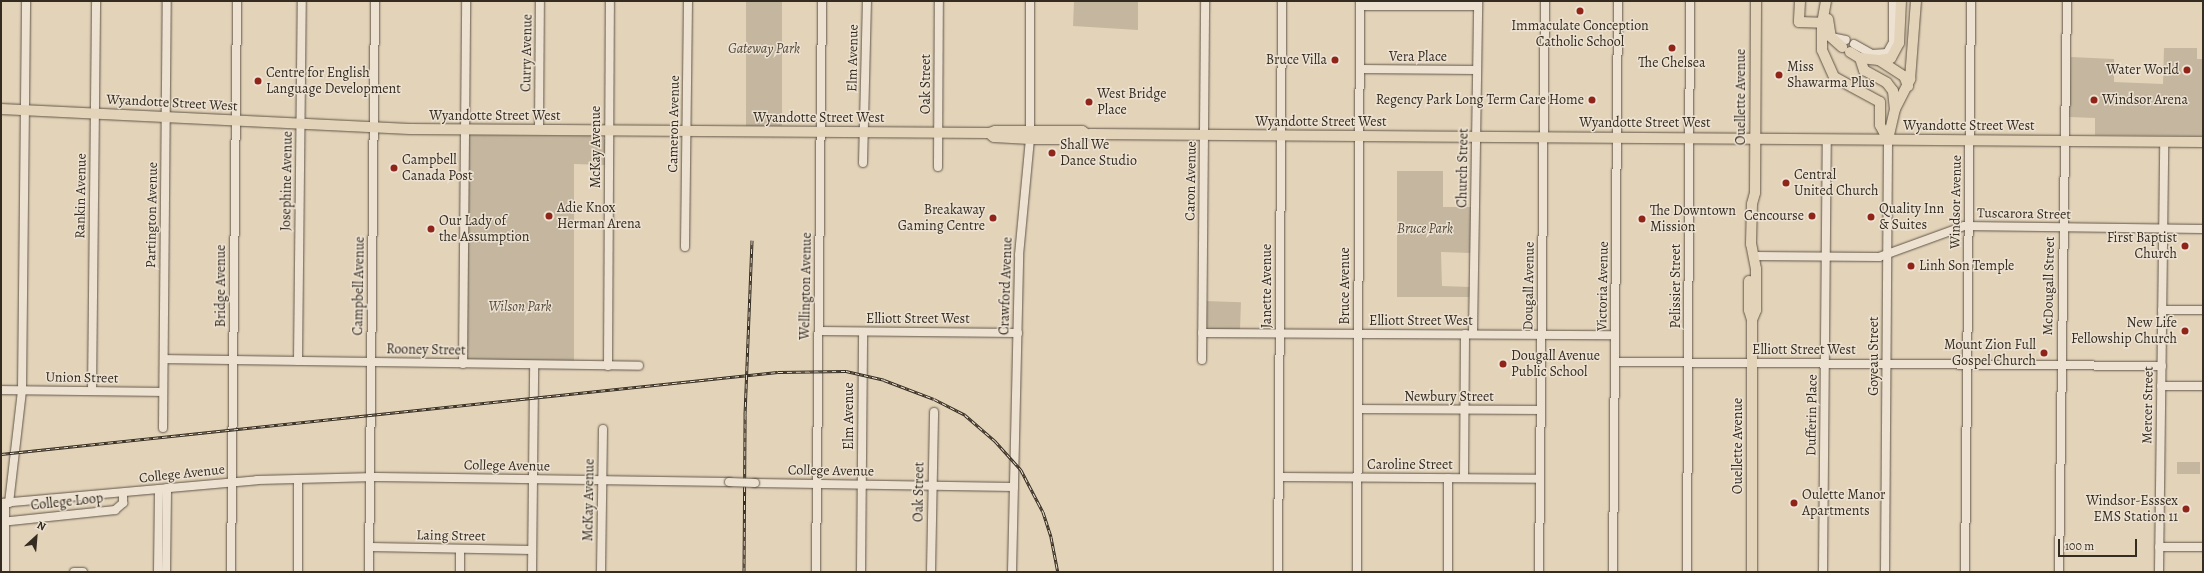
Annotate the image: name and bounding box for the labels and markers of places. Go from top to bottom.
marker: Immaculate Conception Catholic School [1575,6,1585,16]
place label: Immaculate Conception Catholic School [1511,18,1649,50]
marker: The Chelsea [1667,43,1677,53]
place label: Bruce Villa [1266,52,1327,68]
marker: Bruce Villa [1330,55,1340,65]
place label: The Chelsea [1638,55,1706,71]
place label: Miss Shawarma Plus [1787,59,1875,92]
place label: Water World [2106,62,2179,78]
place label: Centre for English Language Development [266,65,401,98]
marker: Water World [2182,65,2192,75]
marker: Miss Shawarma Plus [1774,70,1784,80]
marker: Centre for English Language Development [253,76,263,86]
place label: West Bridge Place [1097,86,1167,118]
place label: Regency Park Long Term Care Home [1376,92,1584,108]
place label: Windsor Arena [2102,92,2188,108]
marker: Regency Park Long Term Care Home [1587,95,1597,105]
marker: Windsor Arena [2089,95,2099,105]
marker: West Bridge Place [1084,97,1094,107]
place label: Shall We Dance Studio [1060,137,1137,170]
marker: Shall We Dance Studio [1047,148,1057,158]
place label: Campbell Canada Post [402,152,473,184]
marker: Campbell Canada Post [389,163,399,173]
place label: Central United Church [1794,167,1879,200]
marker: Central United Church [1781,178,1791,188]
place label: Adie Knox Herman Arena [557,200,641,232]
place label: Quality Inn & Suites [1879,201,1944,234]
place label: Breakaway Gaming Centre [898,202,985,234]
place label: The Downtown Mission [1650,203,1736,236]
place label: Cencourse [1744,208,1804,224]
marker: Adie Knox Herman Arena [544,211,554,221]
marker: Cencourse [1807,211,1817,221]
marker: Quality Inn & Suites [1866,212,1876,222]
place label: Our Lady of the Assumption [439,213,529,246]
marker: Breakaway Gaming Centre [988,213,998,223]
marker: The Downtown Mission [1637,214,1647,224]
marker: Our Lady of the Assumption [426,224,436,234]
place label: First Baptist Church [2107,230,2177,262]
marker: First Baptist Church [2180,241,2190,251]
place label: Linh Son Temple [1919,258,2014,274]
marker: Linh Son Temple [1906,261,1916,271]
place label: New Life Fellowship Church [2071,315,2177,348]
marker: New Life Fellowship Church [2180,326,2190,336]
place label: Mount Zion Full Gospel Church [1944,337,2036,370]
place label: Dougall Avenue Public School [1511,348,1600,380]
marker: Mount Zion Full Gospel Church [2039,348,2049,358]
marker: Dougall Avenue Public School [1498,359,1508,369]
place label: Oulette Manor Apartments [1802,487,1885,520]
place label: Windsor-Esssex EMS Station 11 [2086,493,2178,526]
marker: Oulette Manor Apartments [1789,498,1799,508]
marker: Windsor-Esssex EMS Station 11 [2181,504,2191,514]

